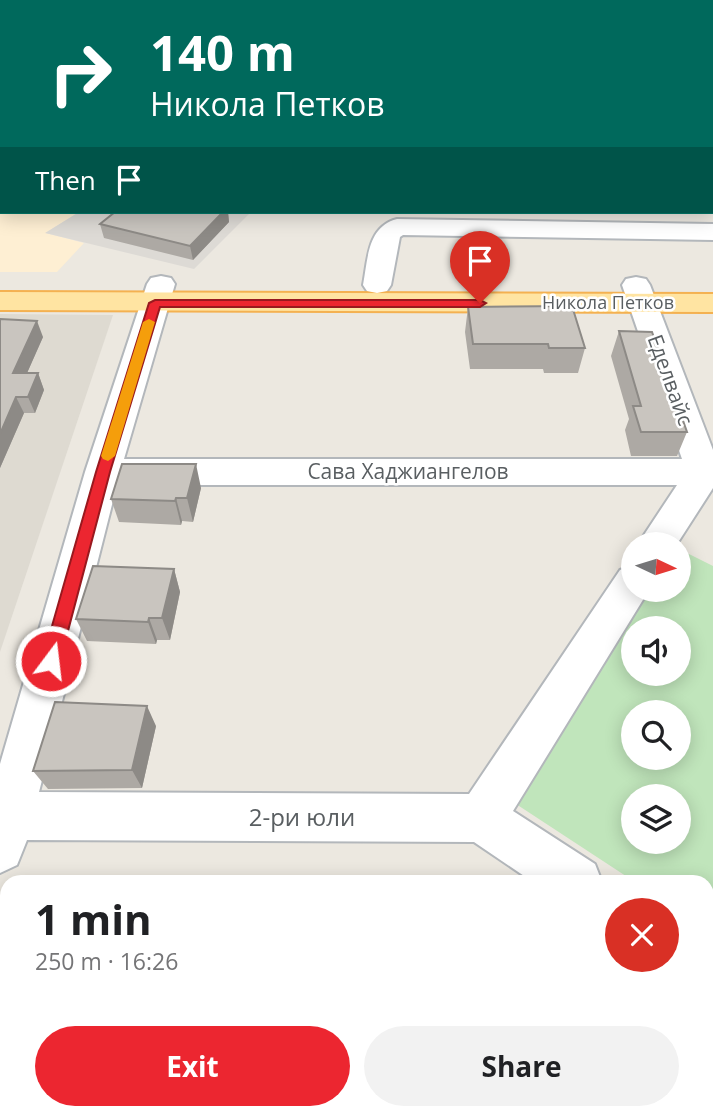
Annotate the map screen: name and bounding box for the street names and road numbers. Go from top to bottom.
street label: Никола Петков [542,290,674,314]
street label: Еделвайс [642,330,700,429]
street label: Сава Хаджиангелов [307,457,509,485]
street label: 2-ри юли [249,800,355,833]

